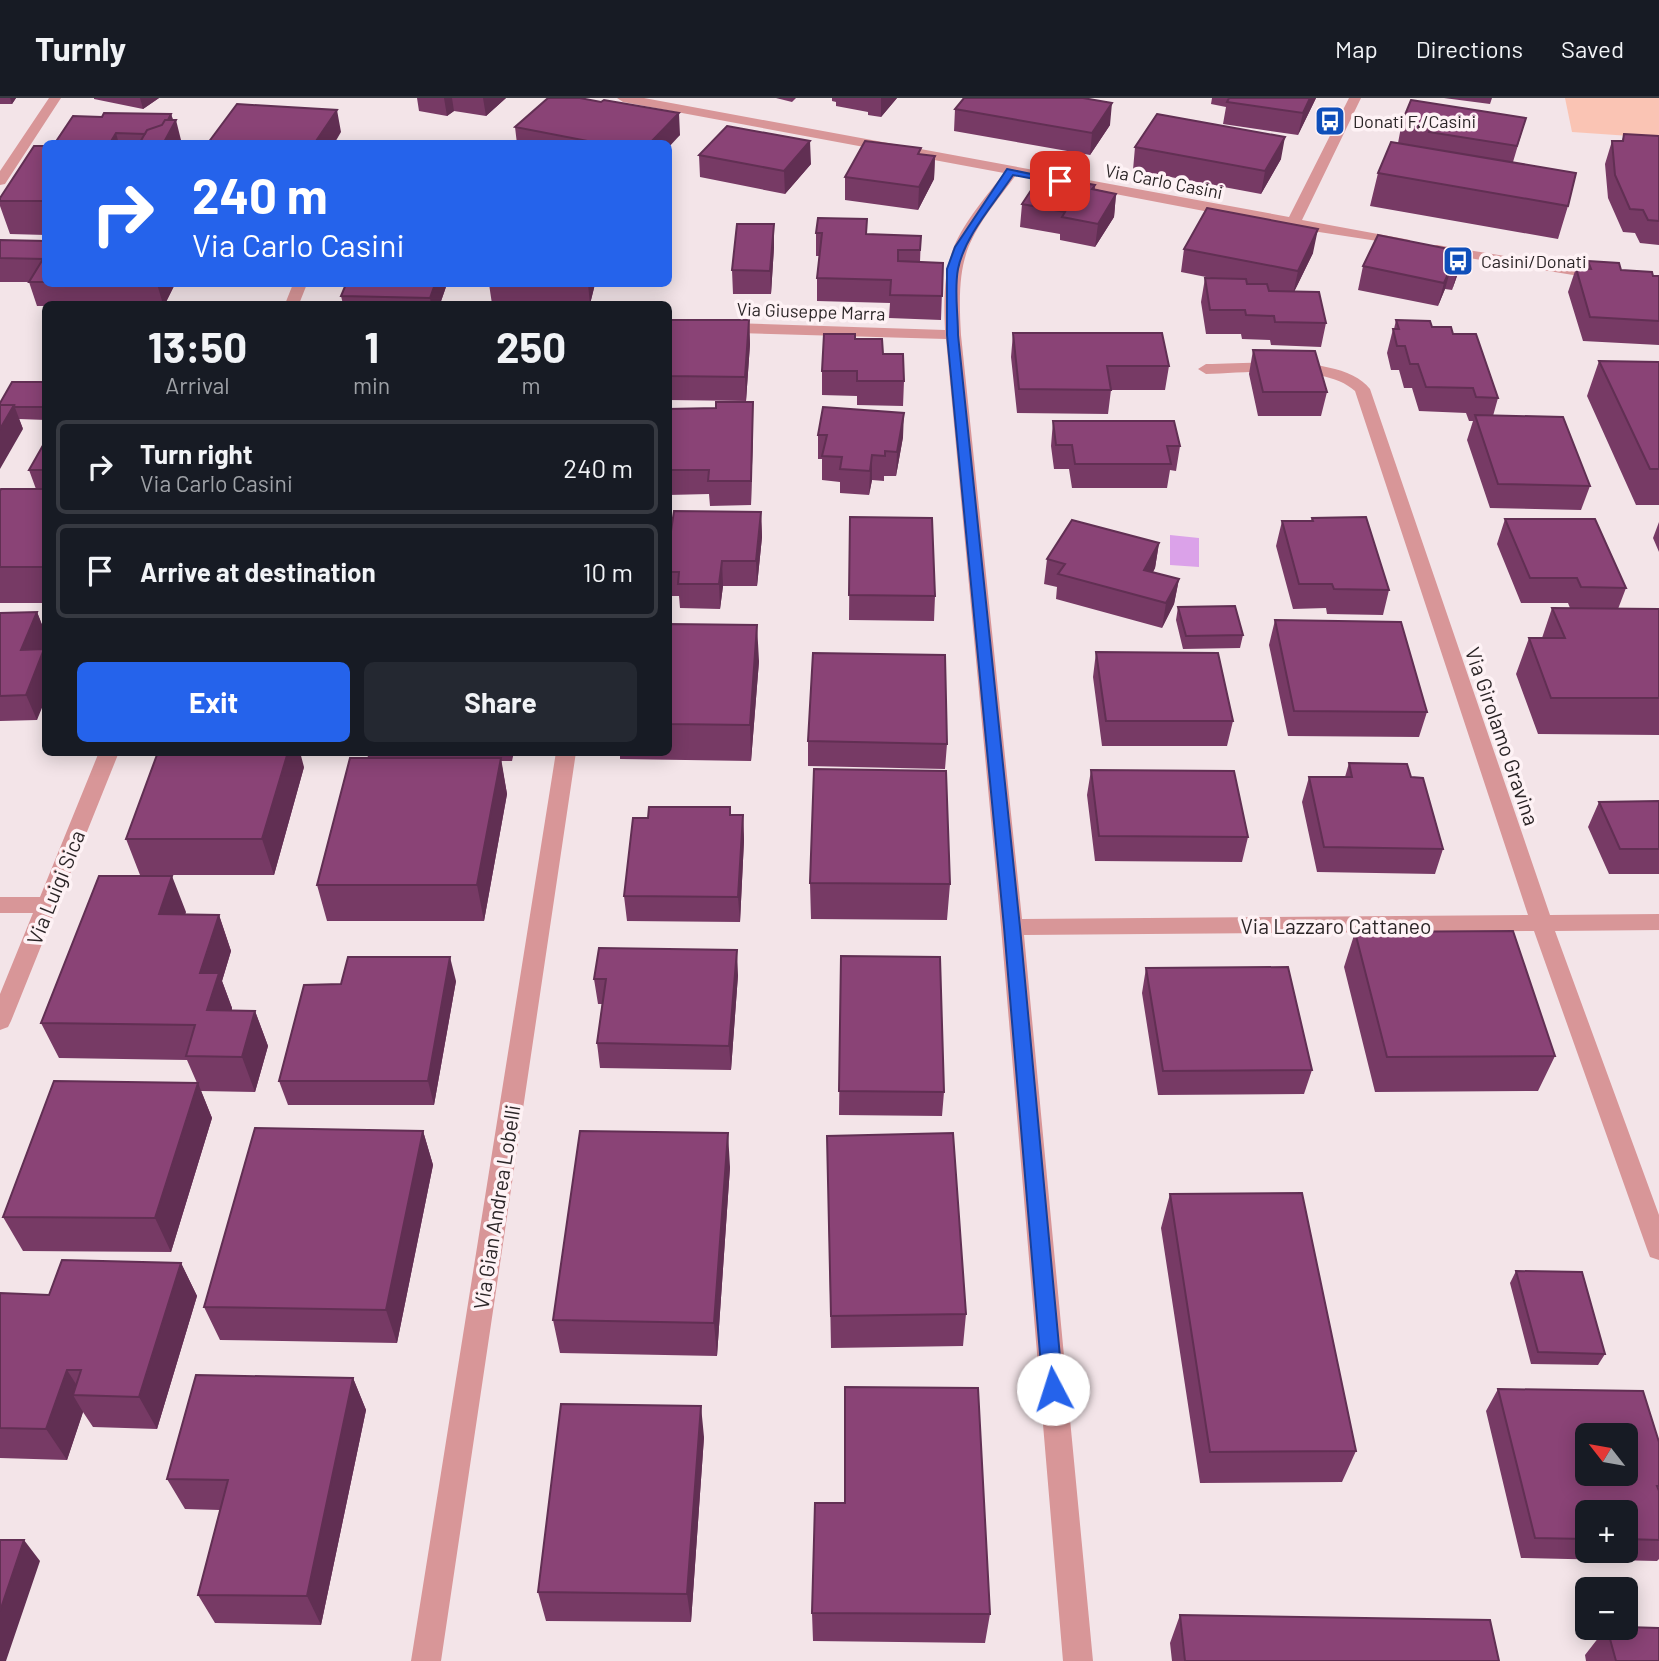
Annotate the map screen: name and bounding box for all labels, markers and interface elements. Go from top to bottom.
text: Turnly [35,28,126,68]
text: Map [1335,34,1378,63]
text: Directions [1416,34,1523,63]
text: Saved [1561,34,1624,63]
bus stop icon: Donati F./Casini [1313,104,1347,138]
place label: Donati F./Casini [1353,110,1476,132]
pin [1030,151,1090,211]
street label: Via Carlo Casini [1103,159,1225,203]
icon: arrive [1041,162,1079,200]
text: 240 m [192,165,328,224]
icon: right [77,168,168,259]
text: Via Carlo Casini [192,225,405,263]
bus stop icon: Casini/Donati [1441,244,1475,278]
place label: Casini/Donati [1481,250,1587,272]
street label: Via Giuseppe Marra [736,297,886,325]
text: 13:50 [148,321,247,371]
text: 1 [364,321,379,371]
text: 250 [496,321,566,371]
text: Arrival [165,371,230,399]
text: min [353,371,390,399]
text: m [522,371,541,399]
text: Turn right [140,438,253,469]
icon: right [81,448,119,486]
text: 240 m [563,452,633,483]
text: Via Carlo Casini [140,469,293,497]
icon: arrive [81,552,119,590]
text: Arrive at destination [140,556,376,587]
text: 10 m [583,556,633,587]
street label: Via Girolamo Gravina [1461,644,1545,828]
button: Exit [77,662,350,742]
button: Share [364,662,637,742]
street label: Via Luigi Sica [21,826,89,948]
street label: Via Lazzaro Cattaneo [1241,913,1432,938]
street label: Via Gian Andrea Lobelli [467,1103,525,1311]
position arrow [1016,1352,1090,1426]
north arrow [1575,1423,1638,1486]
map controls [1575,1423,1638,1640]
button: + [1575,1500,1638,1563]
button: − [1575,1577,1638,1640]

